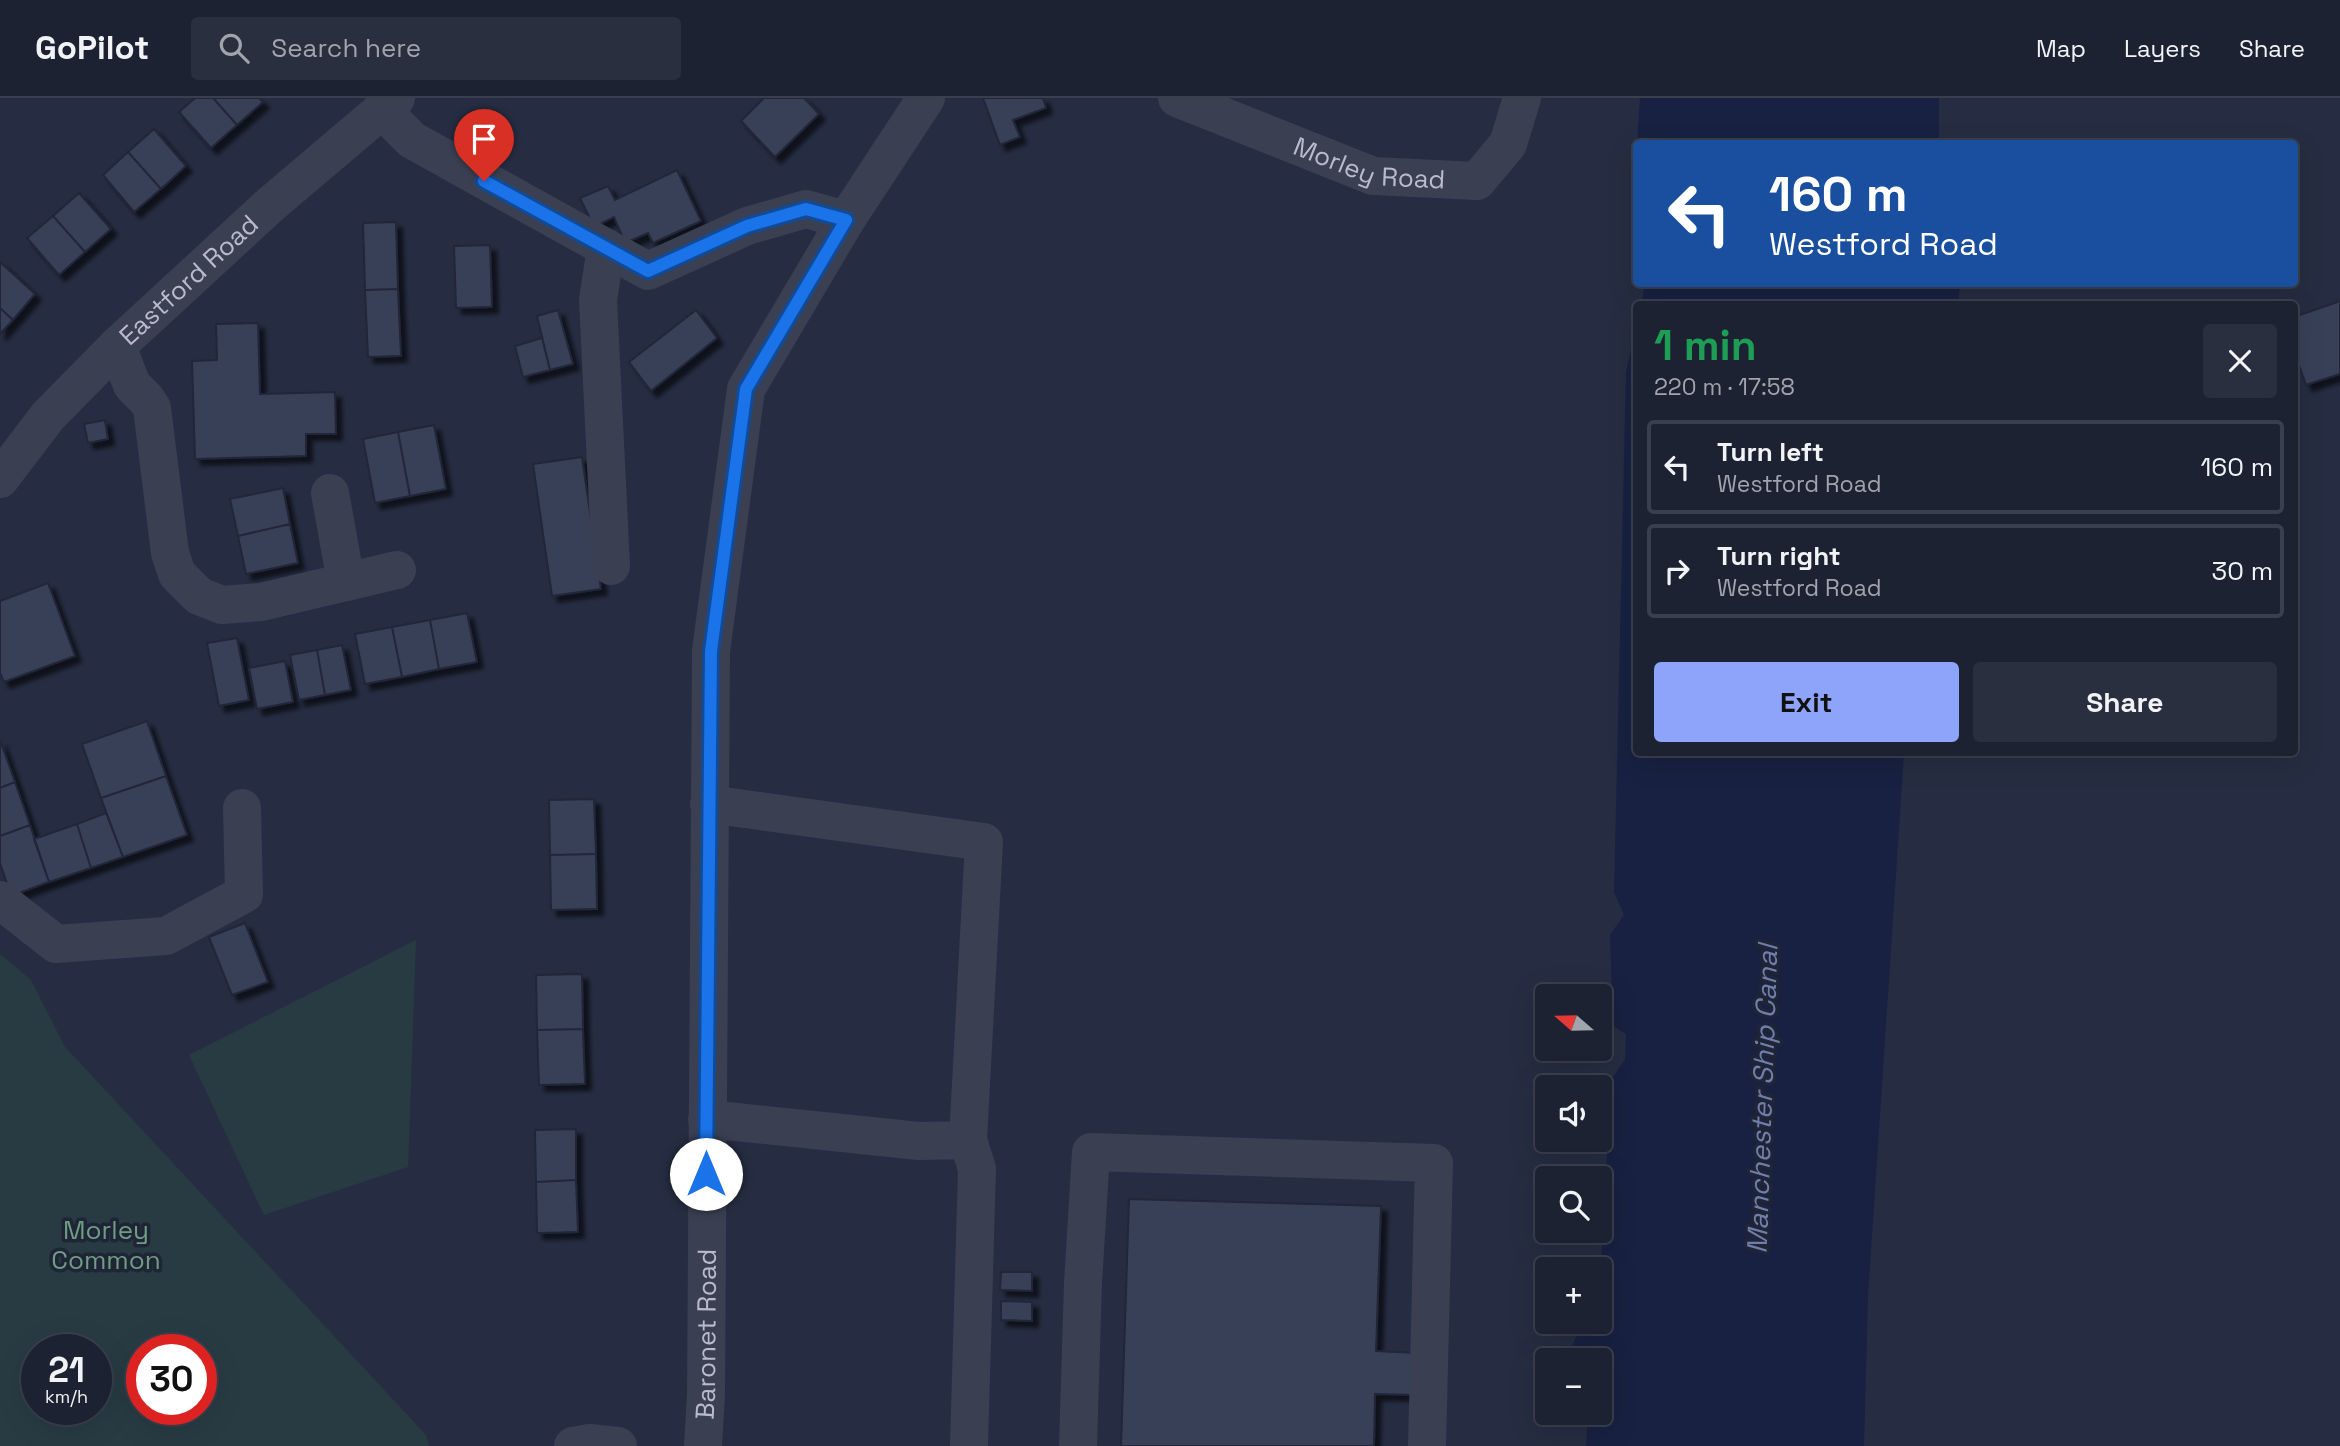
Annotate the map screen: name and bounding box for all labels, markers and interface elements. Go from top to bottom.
search box [191,17,681,80]
text: GoPilot [35,27,149,69]
icon: search [215,29,253,67]
text: Search here [271,31,421,65]
text: Map [2036,33,2086,64]
text: Layers [2124,33,2201,64]
text: Share [2239,33,2305,64]
pin [454,109,514,181]
icon: arrive [465,120,503,158]
street label: Morley Road [1288,129,1446,196]
text: 160 m [1769,163,1907,225]
icon: left [1654,168,1745,259]
street label: Eastford Road [112,207,266,353]
text: Westford Road [1769,224,1998,264]
text: 1 min [1654,319,1757,372]
button: close [2203,324,2277,398]
text: 220 m · 17:58 [1654,372,1795,402]
text: Turn left [1717,435,1824,469]
icon: left [1658,448,1696,486]
text: 160 m [2201,450,2273,484]
text: Westford Road [1717,469,1881,499]
text: Turn right [1717,539,1841,573]
icon: right [1658,552,1696,590]
text: 30 m [2212,554,2273,588]
text: Westford Road [1717,573,1881,603]
button: Exit [1654,662,1959,742]
button: Share [1973,662,2277,742]
water label: Manchester Ship Canal [1739,940,1786,1254]
north arrow [1535,984,1612,1060]
map controls [1535,984,1612,1425]
button: sound [1535,1075,1612,1152]
position arrow [669,1137,743,1211]
button: search [1535,1166,1612,1243]
park label: Morley Common [51,1213,161,1277]
street label: Baronet Road [688,1249,724,1420]
button: + [1535,1257,1612,1334]
speed limit sign: 30 [126,1334,217,1425]
text: 21 [48,1348,85,1392]
button: − [1535,1348,1612,1425]
text: km/h [45,1385,88,1408]

